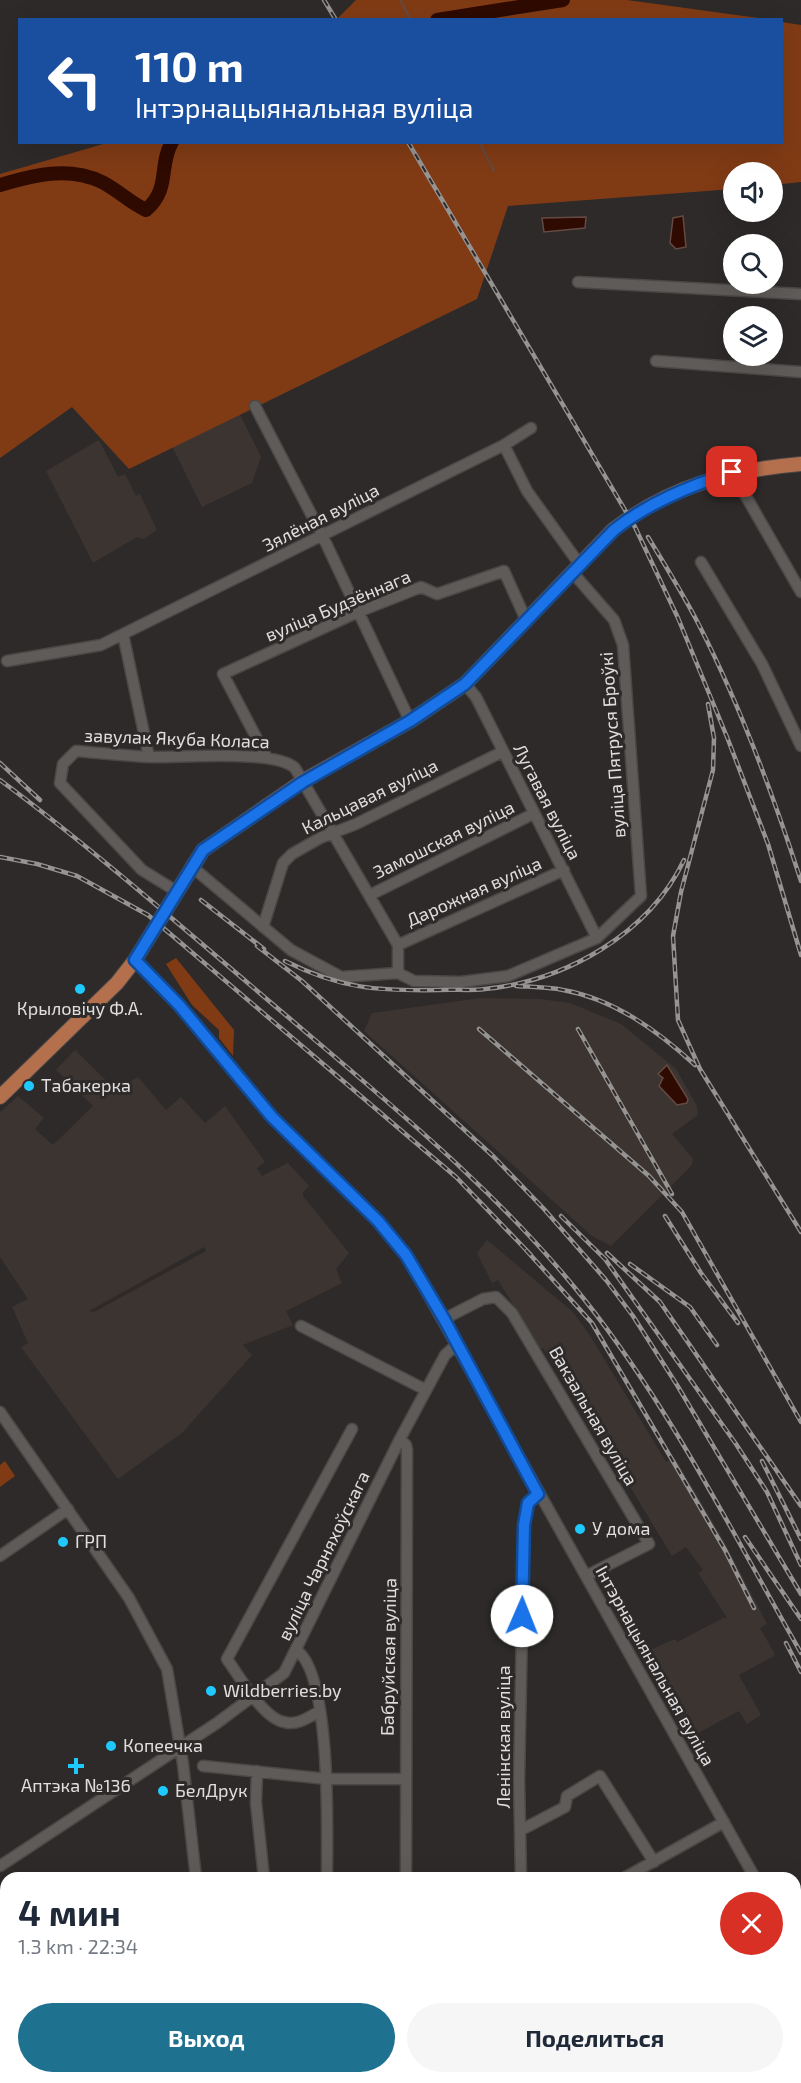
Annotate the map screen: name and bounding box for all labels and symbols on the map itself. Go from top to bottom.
pin [706,446,757,497]
street label: Зялёная вуліца [259,478,382,556]
street label: вуліца Будзённага [262,564,414,646]
street label: вуліца Пятруся Броўкі [595,651,629,839]
street label: завулак Якуба Коласа [84,724,270,752]
street label: Лугавая вуліца [509,740,587,863]
street label: Кальцавая вуліца [298,754,441,839]
street label: Замошская вуліца [369,795,518,883]
street label: Дарожная вуліца [403,851,545,931]
marker: Крыловічу Ф.А. [73,982,87,996]
place label: Крыловічу Ф.А. [17,997,143,1019]
place label: Табакерка [41,1074,131,1096]
marker: Табакерка [22,1079,36,1093]
street label: Вакзальная вуліца [545,1342,643,1489]
street label: вуліца Чарняхоўскага [273,1467,374,1644]
place label: У дома [592,1517,650,1539]
marker: У дома [573,1522,587,1536]
place label: ГРП [75,1530,107,1552]
marker: ГРП [56,1535,70,1549]
street label: Інтэрнацыянальная вуліца [592,1562,720,1769]
street label: Бабруйская вуліца [376,1578,400,1736]
position arrow [490,1584,554,1648]
street label: Ленінская вуліца [492,1665,514,1809]
place label: Wildberries.by [223,1679,342,1701]
marker: Wildberries.by [204,1684,218,1698]
place label: Копеечка [123,1734,203,1756]
marker: Копеечка [104,1739,118,1753]
marker: Аптэка №136 [69,1759,83,1773]
place label: Аптэка №136 [21,1774,131,1796]
place label: БелДрук [175,1779,248,1801]
marker: БелДрук [156,1784,170,1798]

